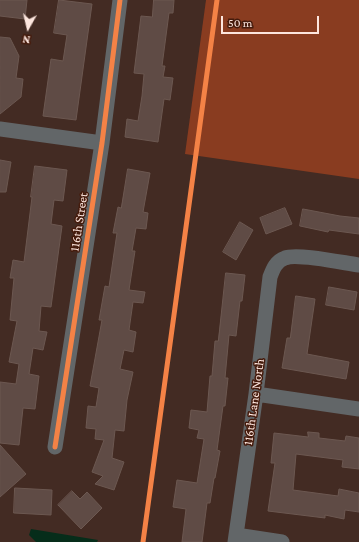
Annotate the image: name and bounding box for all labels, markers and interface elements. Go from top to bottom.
north arrow [8,8,48,48]
scale bar [223,8,321,34]
text: 50 m [228,16,252,30]
text: N [22,33,31,46]
street label: 116th Street [67,191,91,253]
street label: 116th Lane North [240,358,268,446]

